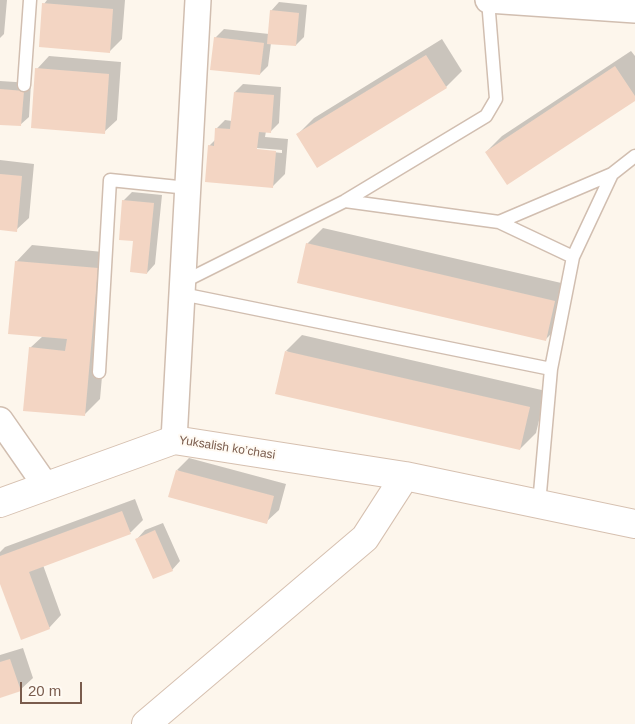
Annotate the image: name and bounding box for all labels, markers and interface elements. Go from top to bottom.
street label: Yuksalish ko’chasi [178,433,276,463]
scale bar [22,672,85,704]
text: 20 m [28,682,61,699]

